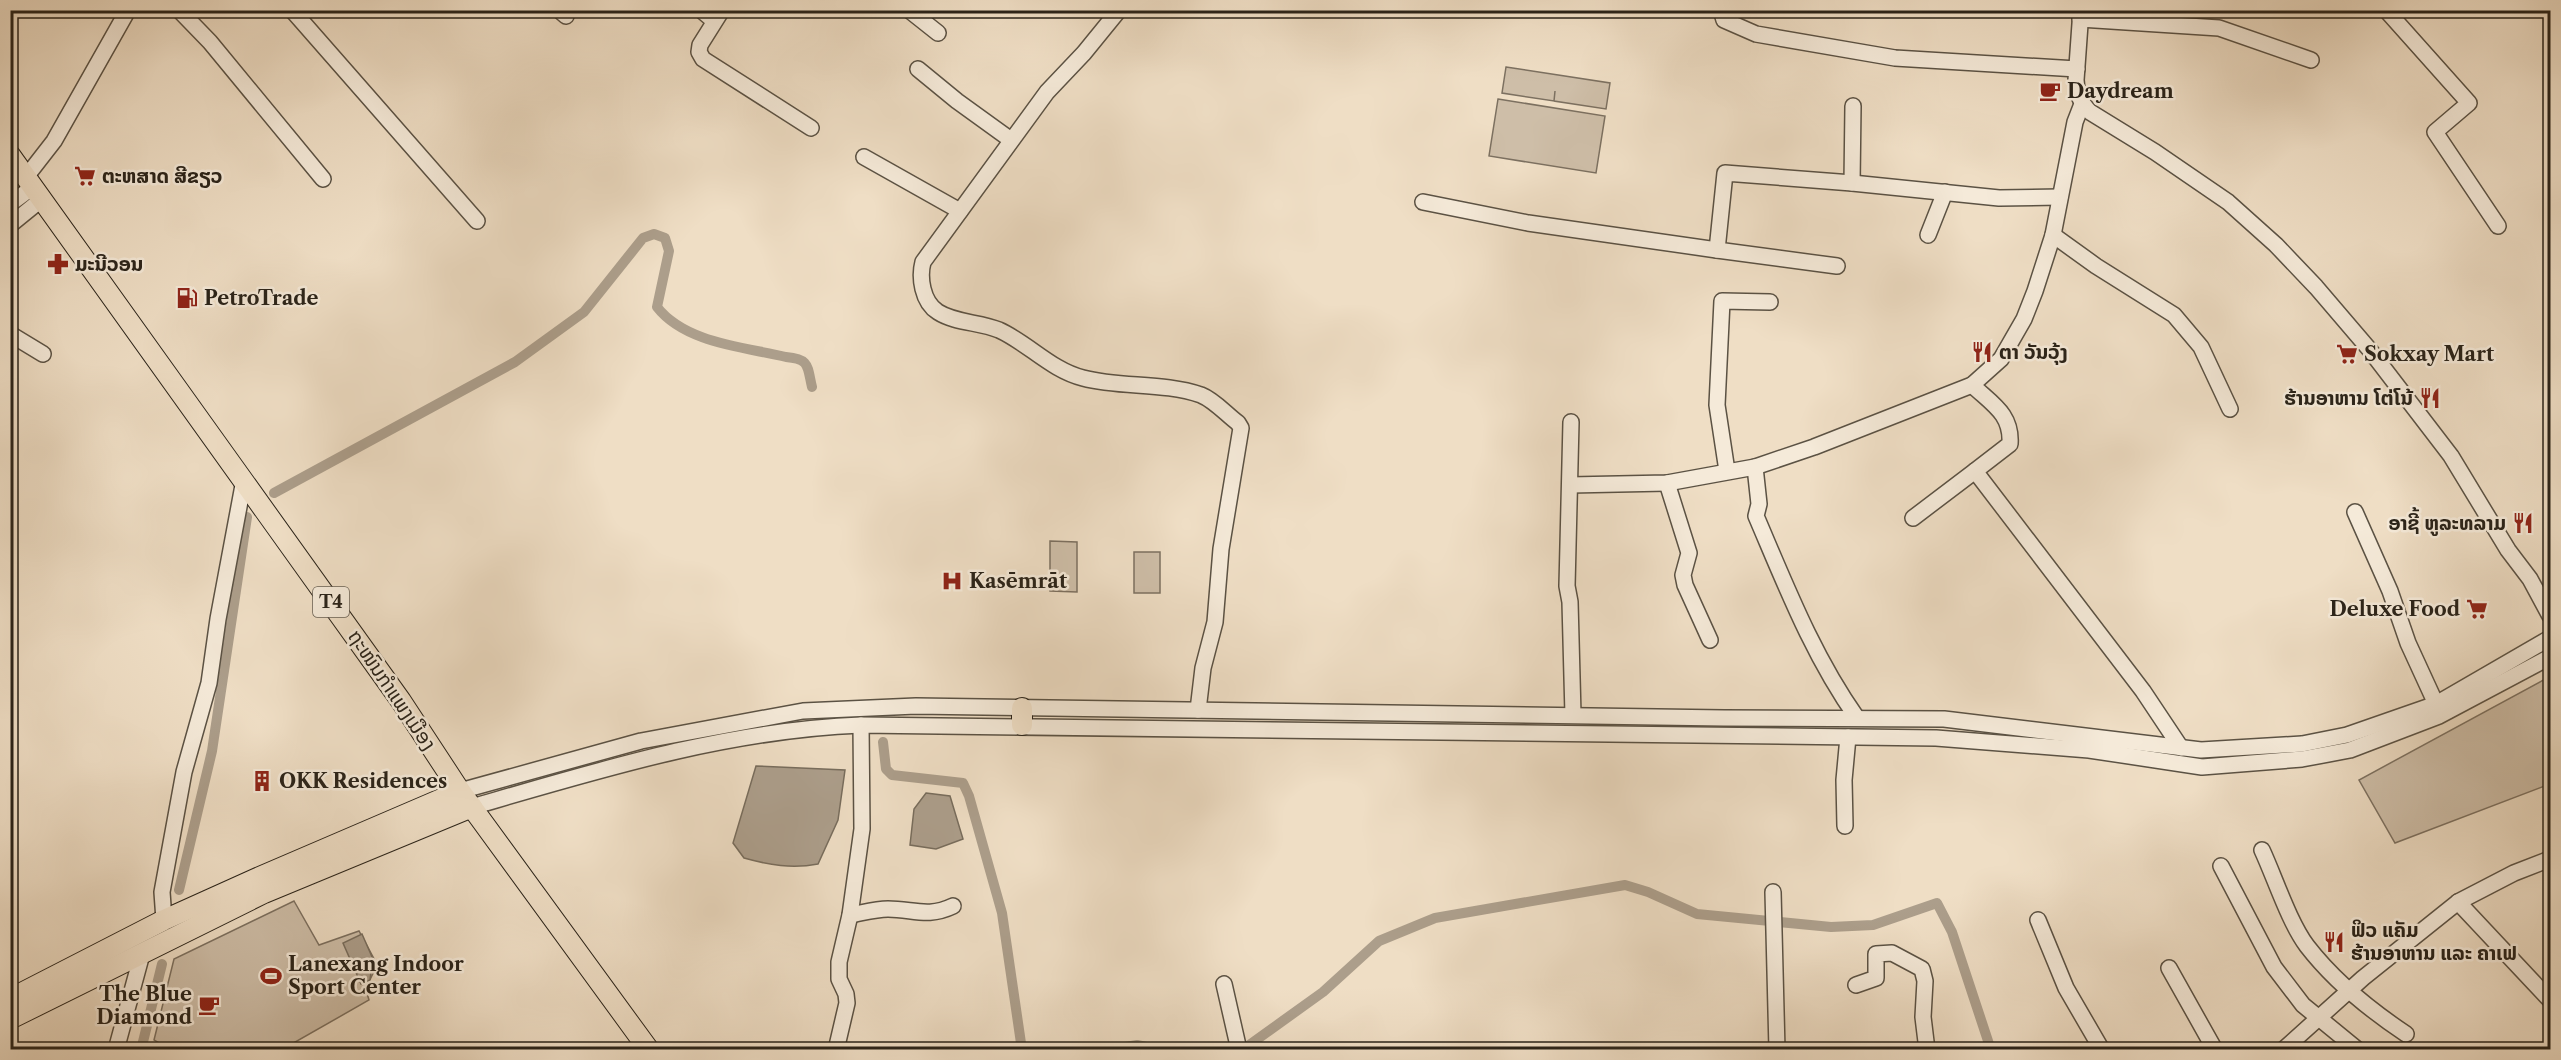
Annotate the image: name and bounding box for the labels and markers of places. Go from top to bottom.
cafe icon: Daydream [2038,79,2062,103]
place label: Daydream [2067,79,2174,103]
supermarket icon: ຕະຫສາດ ສີຂຽວ [73,164,97,188]
place label: ຕະຫສາດ ສີຂຽວ [102,164,223,188]
pharmacy icon: ມະນີວອນ [46,252,70,276]
place label: ມະນີວອນ [75,252,143,276]
fuel station icon: PetroTrade [175,286,199,310]
place label: PetroTrade [204,286,319,310]
restaurant icon: ຕາ ວັນວຸ້ງ [1970,340,1994,364]
place label: ຕາ ວັນວຸ້ງ [1999,340,2068,365]
supermarket icon: Sokxay Mart [2335,342,2359,366]
place label: Sokxay Mart [2364,342,2494,366]
place label: ຮ້ານອາຫານ ໂຕ່ໂນ້ [2284,386,2414,410]
restaurant icon: ຮ້ານອາຫານ ໂຕ່ໂນ້ [2418,386,2442,410]
place label: ອາຊີ້ ຫູລະທລາມ [2389,507,2506,536]
restaurant icon: ອາຊີ້ ຫູລະທລາມ [2511,511,2535,535]
hospital icon: Kasēmrāt [940,569,964,593]
place label: Kasēmrāt [969,569,1067,593]
place label: Deluxe Food [2329,597,2461,621]
supermarket icon: Deluxe Food [2465,597,2489,621]
building icon: OKK Residences [250,769,274,793]
place label: OKK Residences [279,769,447,793]
place label: ຟິວ ແຄັມ ຮ້ານອາຫານ ແລະ ຄາເຟ [2351,918,2517,965]
restaurant icon: ຟິວ ແຄັມ ຮ້ານອາຫານ ແລະ ຄາເຟ [2322,930,2346,954]
place label: Lanexang Indoor Sport Center [288,952,464,999]
sports icon: Lanexang Indoor Sport Center [259,964,283,988]
place label: The Blue Diamond [96,982,193,1029]
cafe icon: The Blue Diamond [197,993,221,1017]

